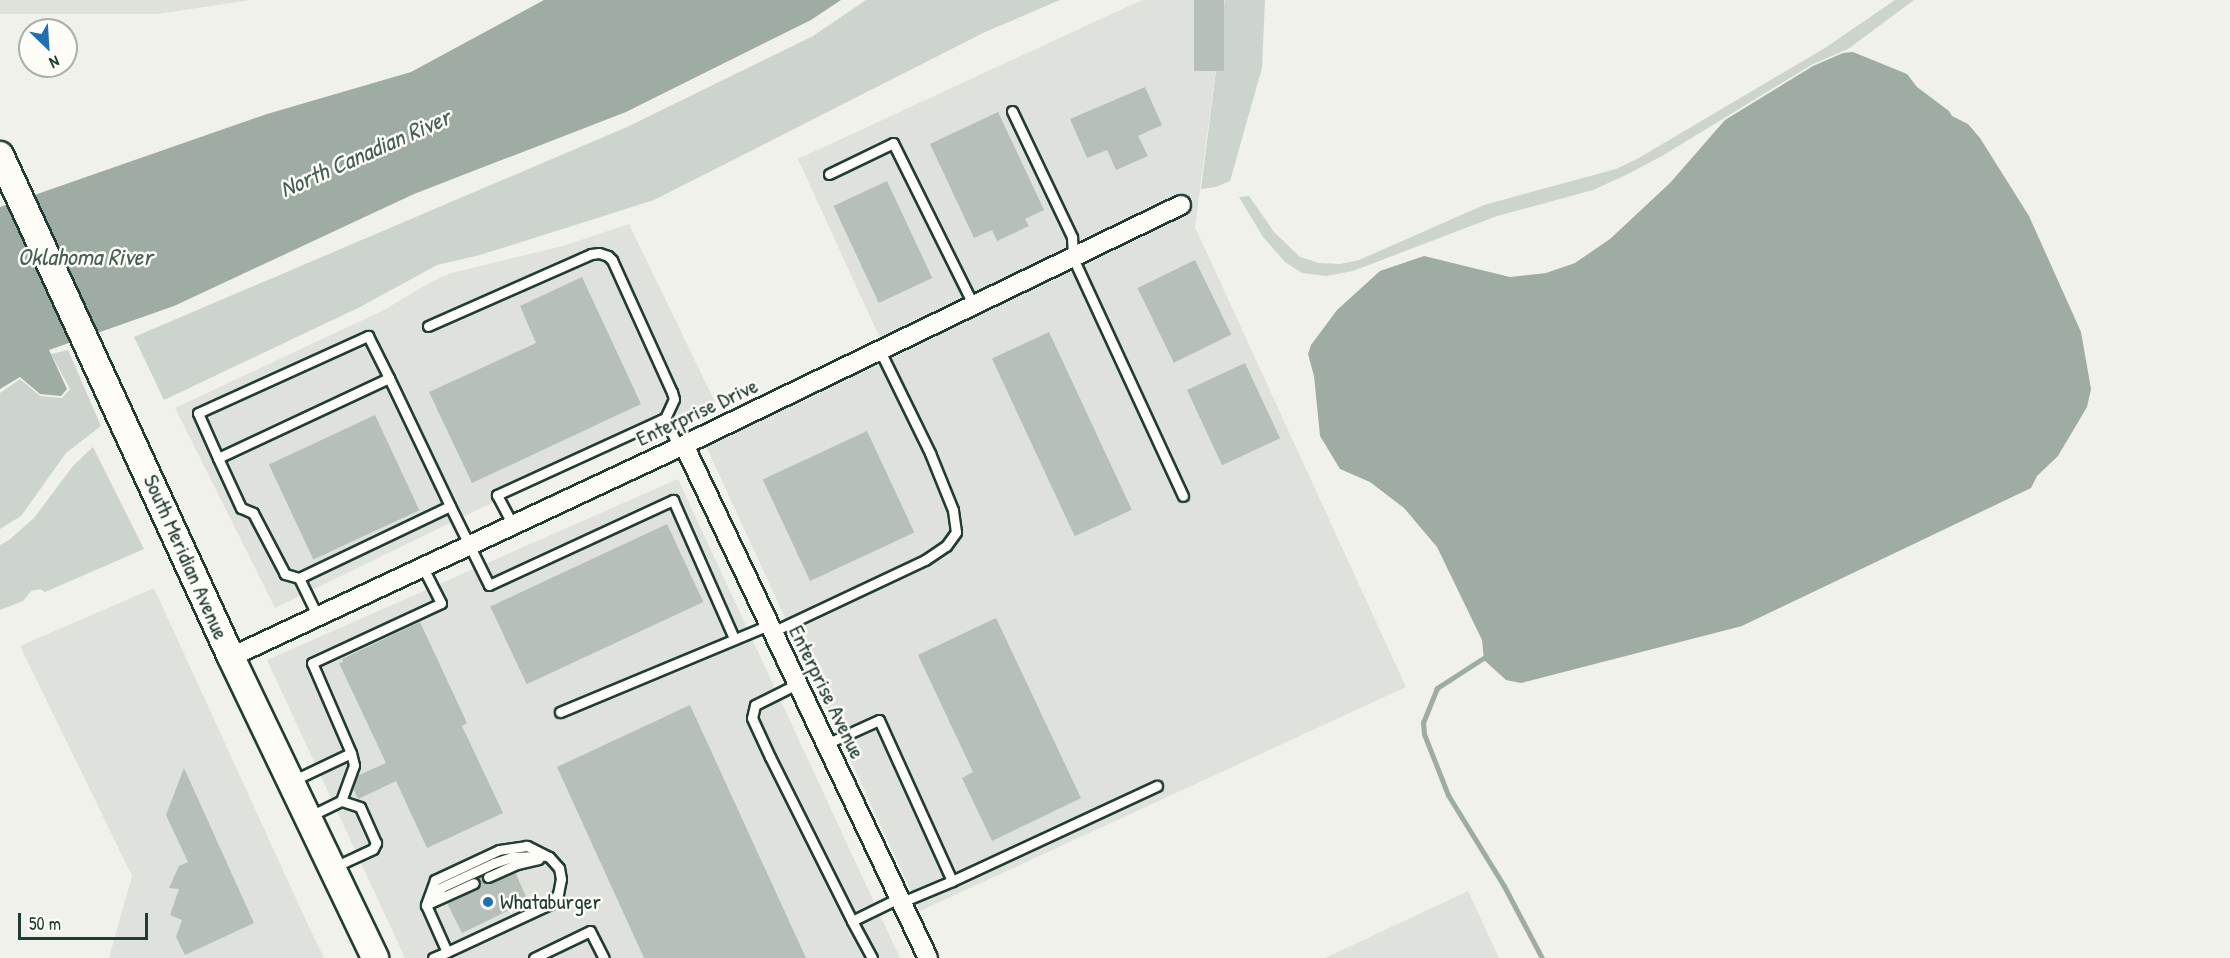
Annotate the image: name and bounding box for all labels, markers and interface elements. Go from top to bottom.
north arrow [18,18,78,78]
text: N [46,51,63,74]
water label: North Canadian River [275,103,455,203]
water label: Oklahoma River [18,243,152,271]
street label: Enterprise Drive [632,372,762,452]
street label: South Meridian Avenue [138,470,234,644]
street label: Enterprise Avenue [783,621,871,763]
place label: Whataburger [500,889,601,915]
marker: Whataburger [481,895,495,909]
scale bar [21,901,152,939]
text: 50 m [29,911,61,936]

